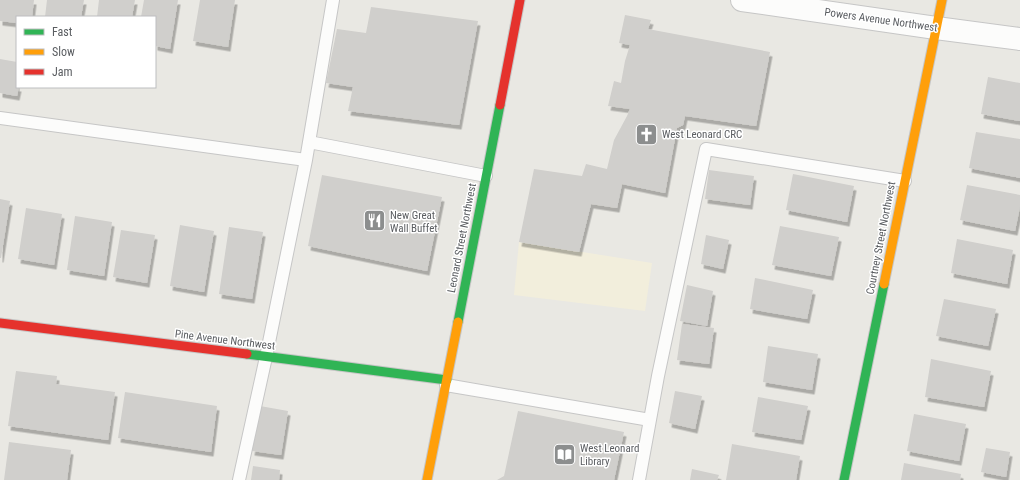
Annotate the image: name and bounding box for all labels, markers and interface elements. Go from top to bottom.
street label: Powers Avenue Northwest [824,6,938,34]
legend [16,16,156,88]
text: Fast [52,25,73,39]
text: Slow [52,45,75,59]
text: Jam [52,65,73,79]
church icon: West Leonard CRC [634,121,660,147]
place label: West Leonard CRC [662,128,742,141]
street label: Courtney Street Northwest [864,180,898,296]
street label: Leonard Street Northwest [445,182,479,294]
restaurant icon: New Great Wall Buffet [362,208,388,234]
place label: New Great Wall Buffet [390,209,438,235]
street label: Pine Avenue Northwest [174,327,276,353]
library icon: West Leonard Library [551,441,577,467]
place label: West Leonard Library [580,442,639,468]

